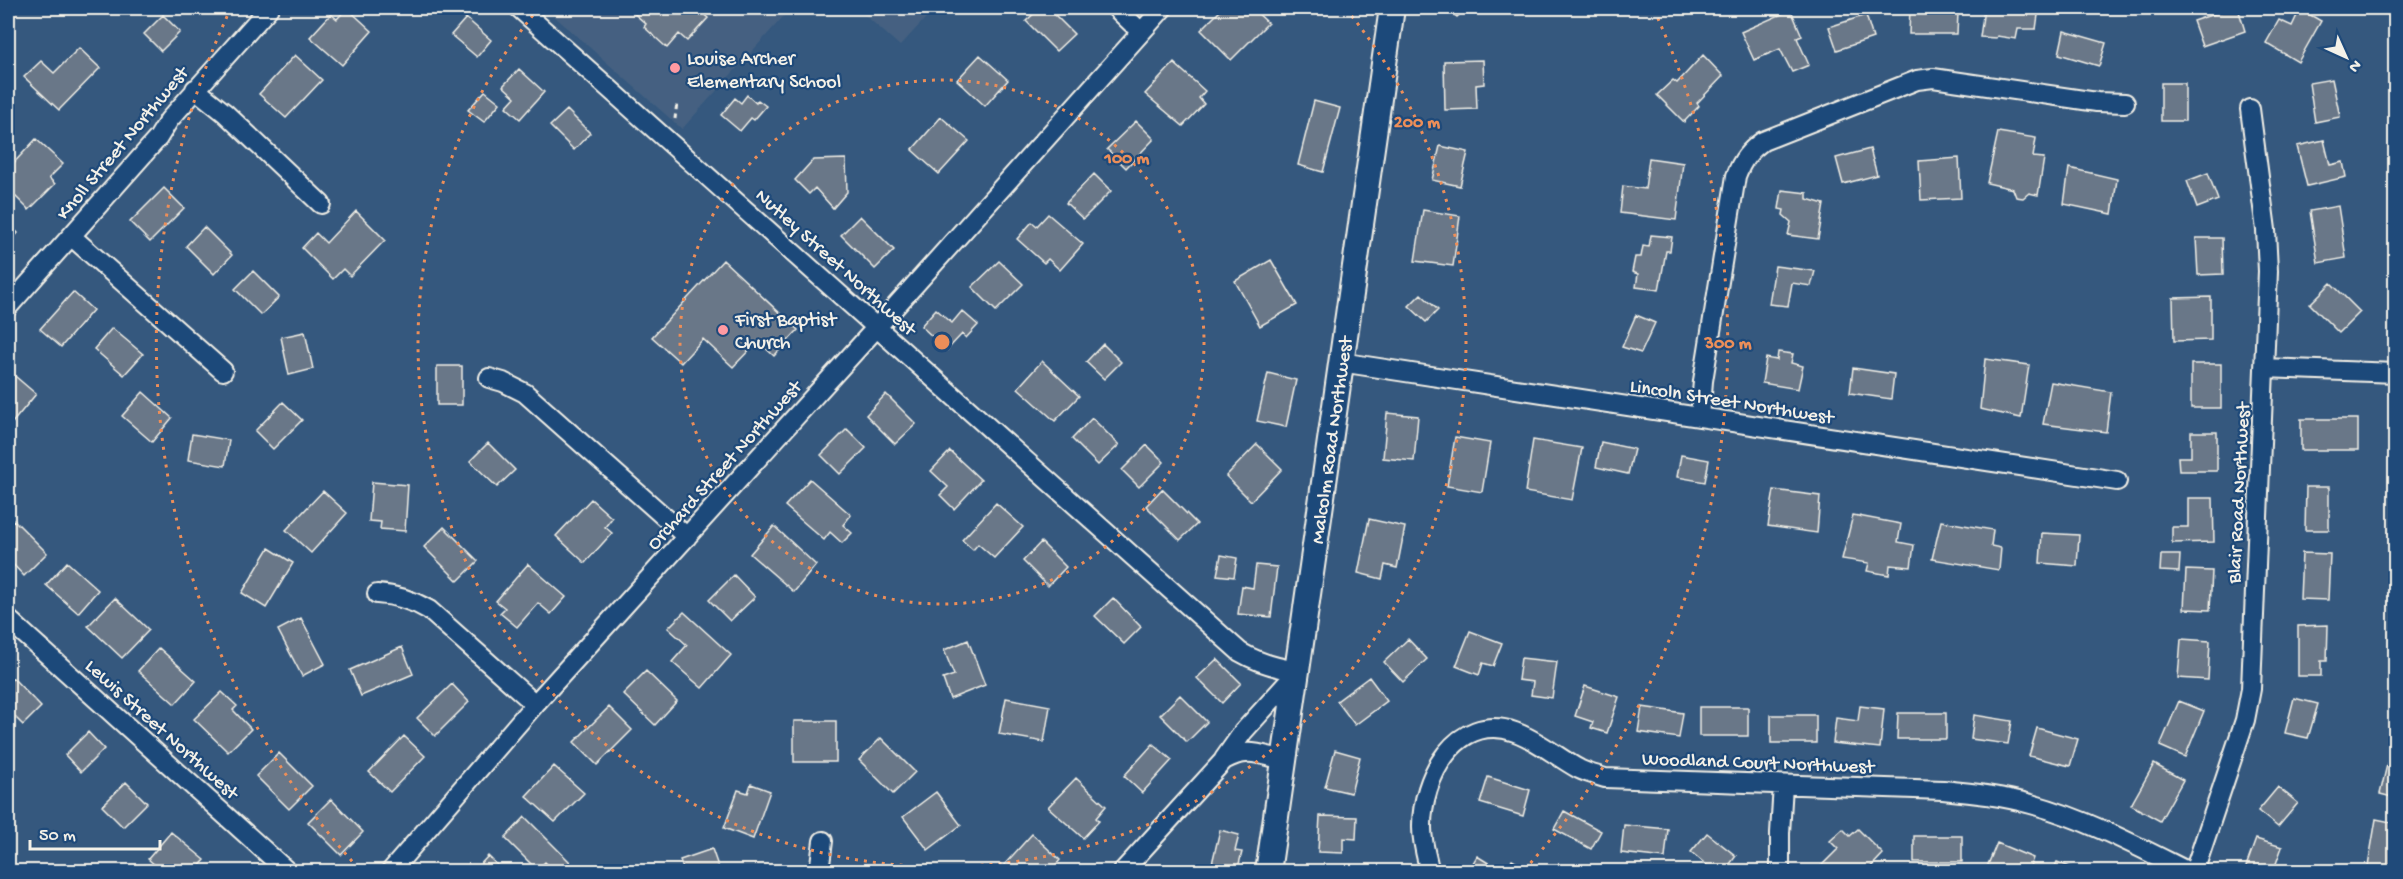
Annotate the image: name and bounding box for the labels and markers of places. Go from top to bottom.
place label: Louise Archer Elementary School [687,49,841,95]
marker: Louise Archer Elementary School [668,61,682,75]
place label: First Baptist Church [734,310,838,356]
marker: First Baptist Church [716,323,730,337]
centre of rings [932,332,952,352]

